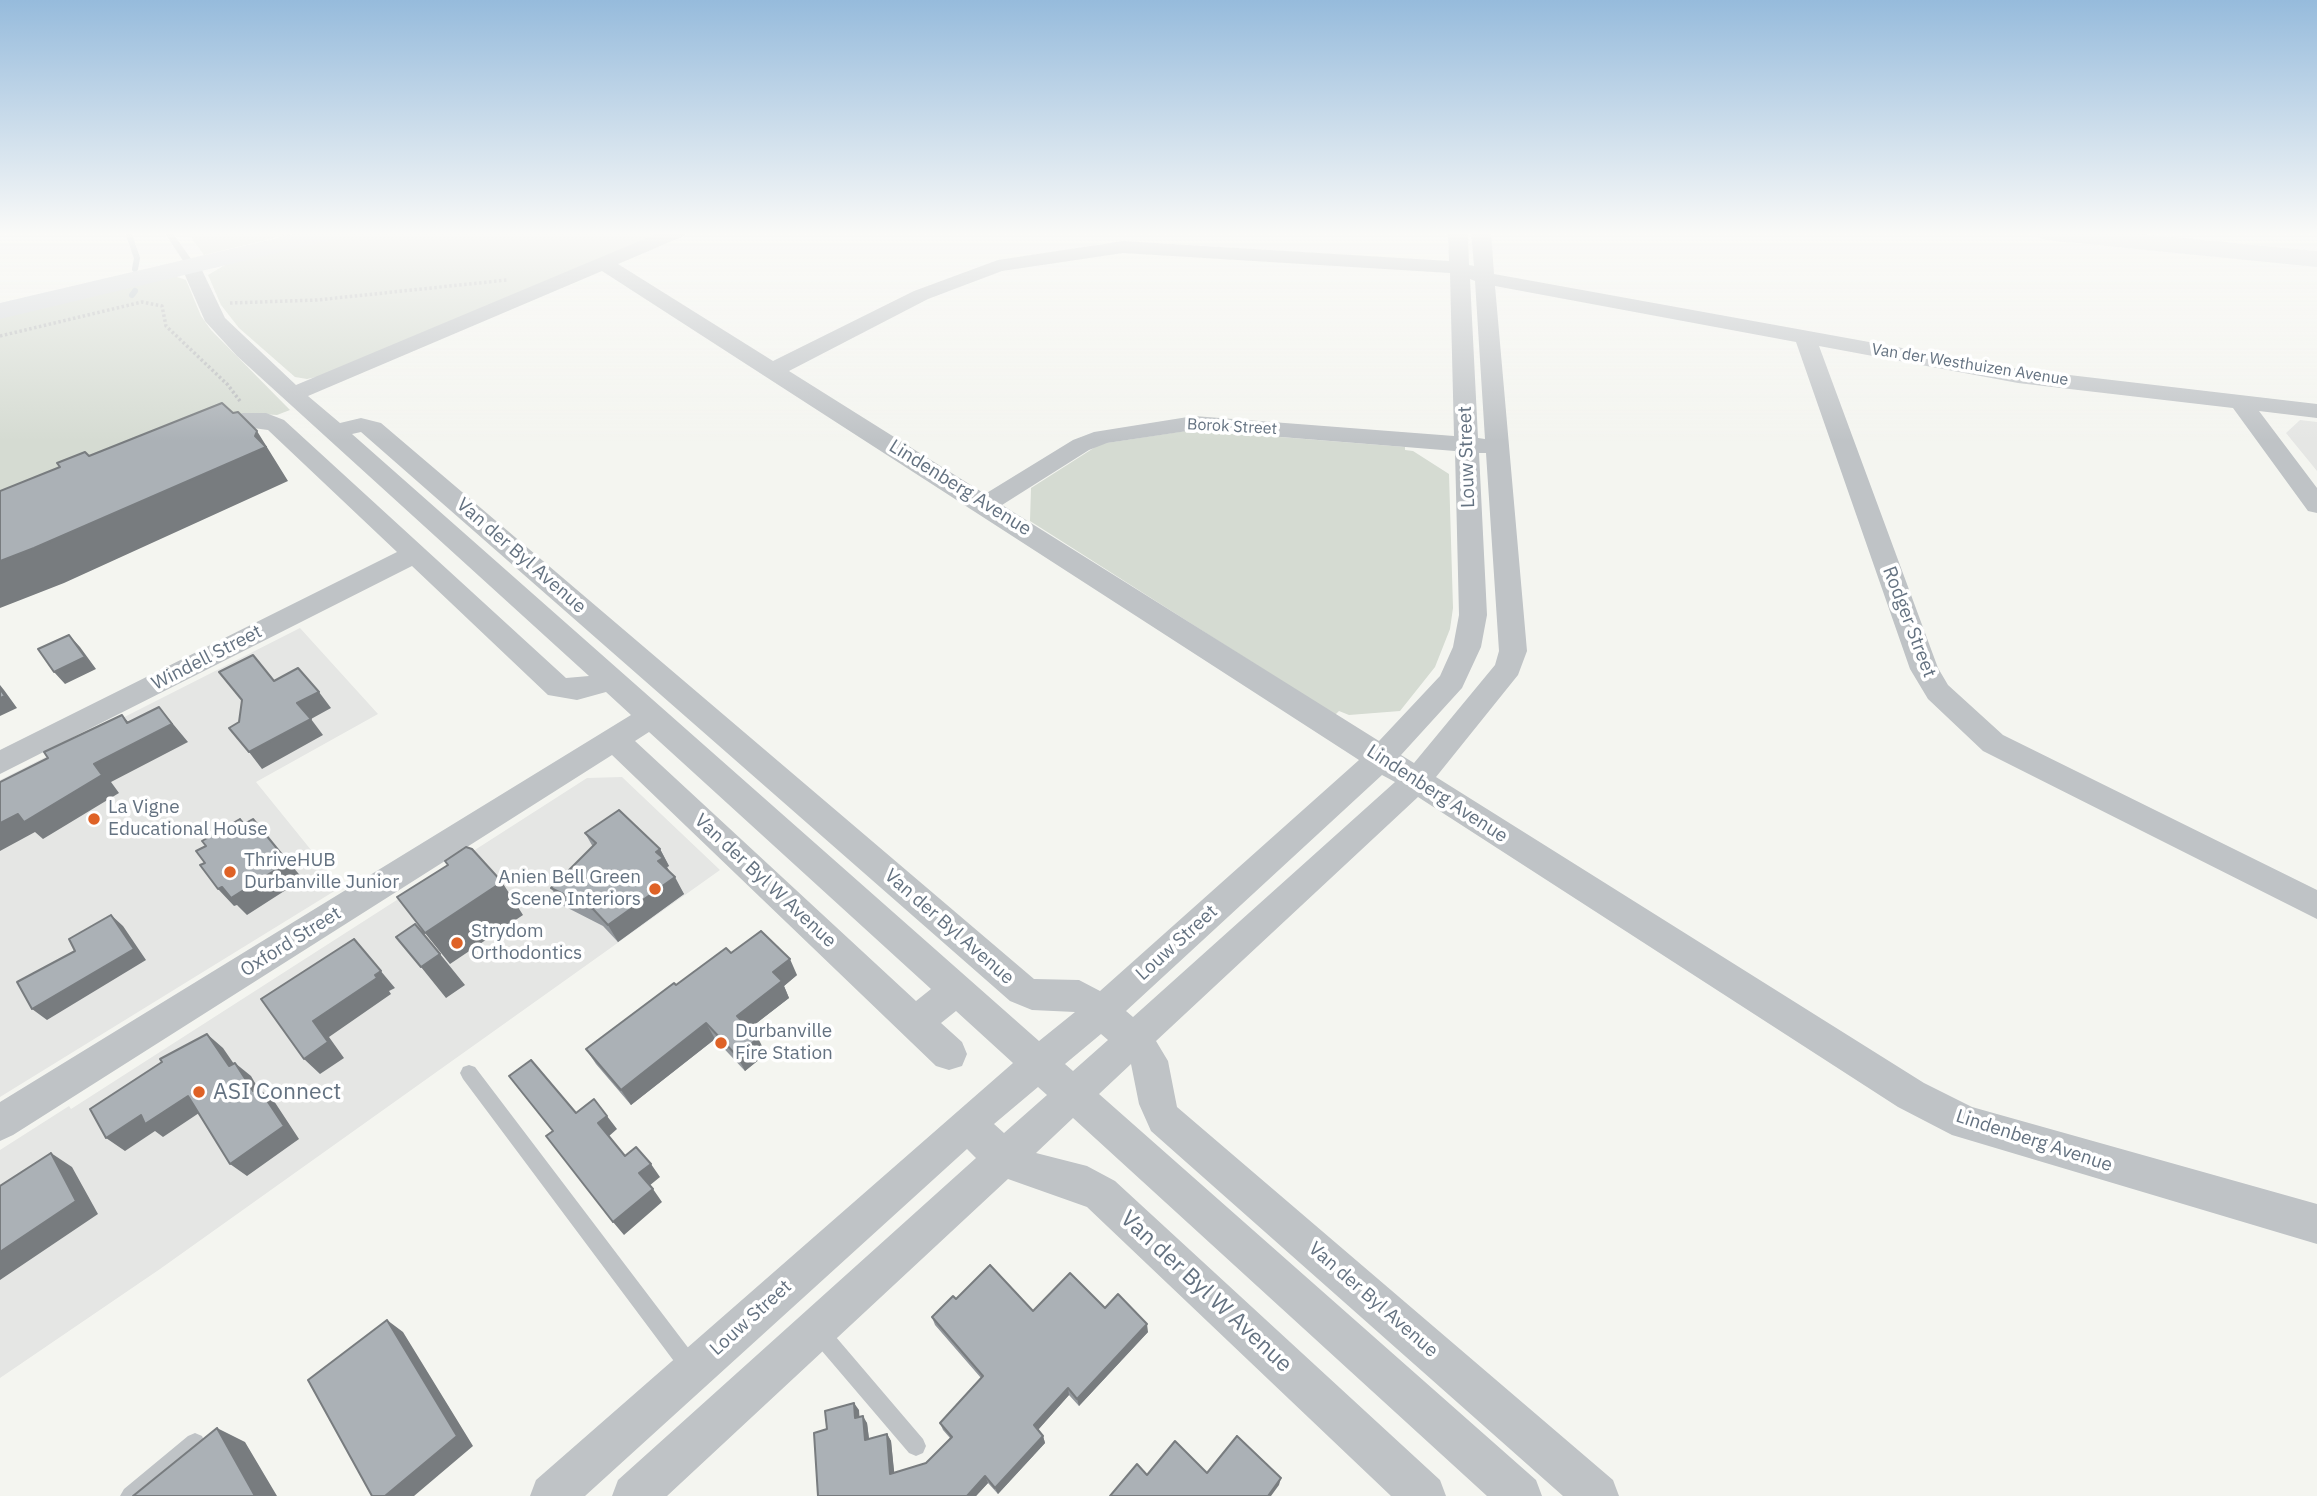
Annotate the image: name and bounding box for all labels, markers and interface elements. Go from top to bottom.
street label: Van der Westhuizen Avenue [1870,340,2070,390]
street label: Louw Street [1454,406,1480,508]
street label: Borok Street [1186,415,1278,439]
street label: Lindenberg Avenue [885,435,1035,541]
street label: Van der Byl Avenue [452,494,590,618]
street label: Rodger Street [1877,563,1941,681]
street label: Windell Street [148,620,266,696]
street label: Lindenberg Avenue [1362,740,1512,848]
place label: La Vigne Educational House [108,797,268,841]
street label: Van der Byl W Avenue [689,809,841,953]
marker: La Vigne Educational House [86,811,102,827]
place label: ThriveHUB Durbanville Junior [244,850,399,894]
marker: ThriveHUB Durbanville Junior [222,864,238,880]
street label: Van der Byl Avenue [880,865,1018,989]
place label: Anien Bell Green Scene Interiors [498,867,641,911]
marker: Anien Bell Green Scene Interiors [647,881,663,897]
street label: Louw Street [1131,900,1223,986]
street label: Oxford Street [236,902,346,982]
place label: Strydom Orthodontics [471,921,582,965]
marker: Strydom Orthodontics [449,935,465,951]
place label: Durbanville Fire Station [735,1021,833,1065]
marker: Durbanville Fire Station [713,1035,729,1051]
place label: ASI Connect [213,1078,341,1106]
marker: ASI Connect [191,1084,207,1100]
street label: Lindenberg Avenue [1953,1105,2115,1177]
street label: Van der Byl W Avenue [1114,1205,1298,1379]
street label: Van der Byl Avenue [1304,1238,1442,1362]
street label: Louw Street [705,1275,797,1361]

